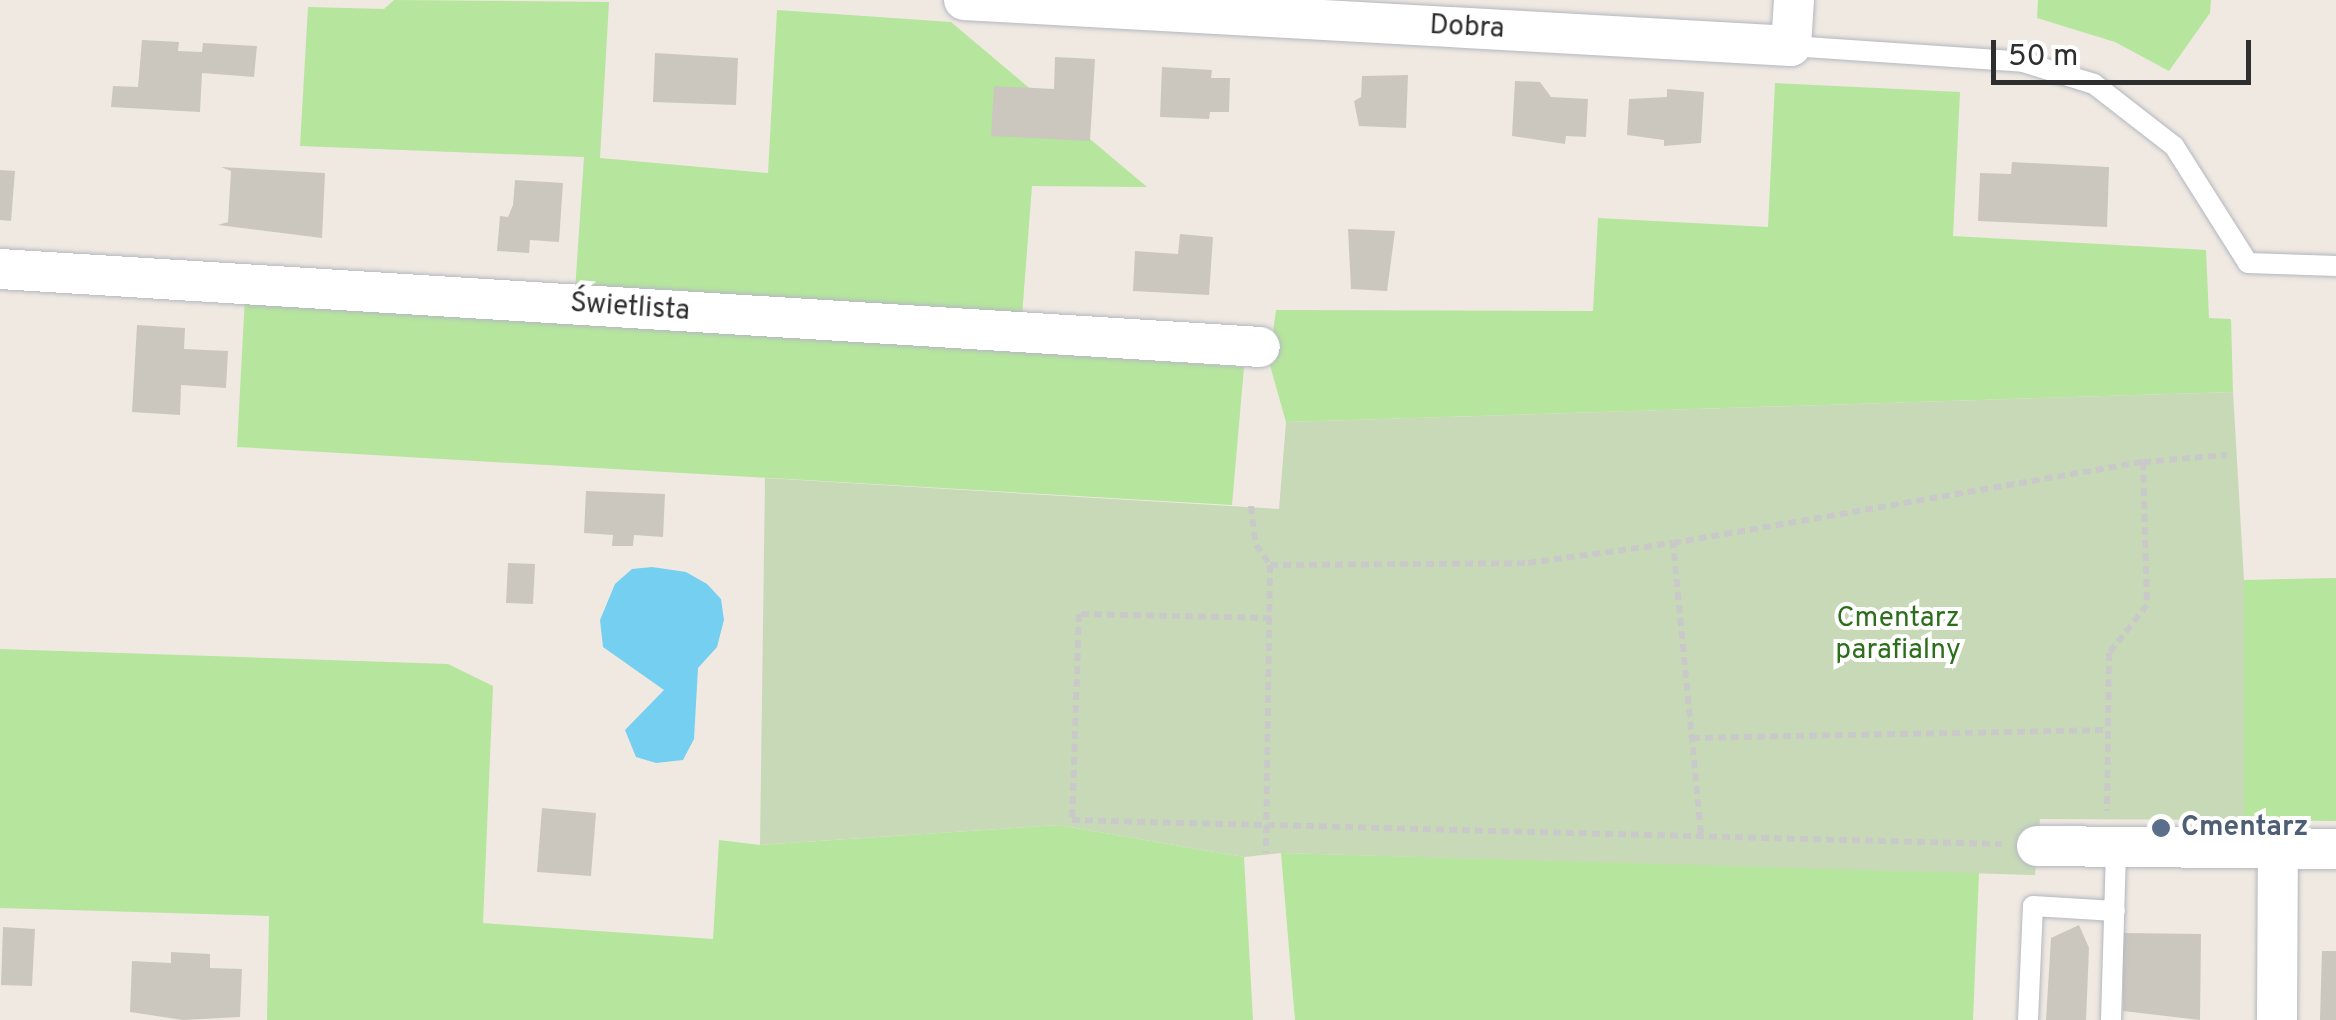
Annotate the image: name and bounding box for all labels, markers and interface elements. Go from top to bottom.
street label: Dobra [1429,9,1505,47]
scale bar [1996,20,2256,82]
text: 50 m [2008,39,2078,76]
street label: Świetlista [569,287,691,329]
park label: Cmentarz parafialny [1835,602,1961,668]
place label: Cmentarz [2181,811,2309,845]
marker: Cmentarz [2150,817,2172,839]

